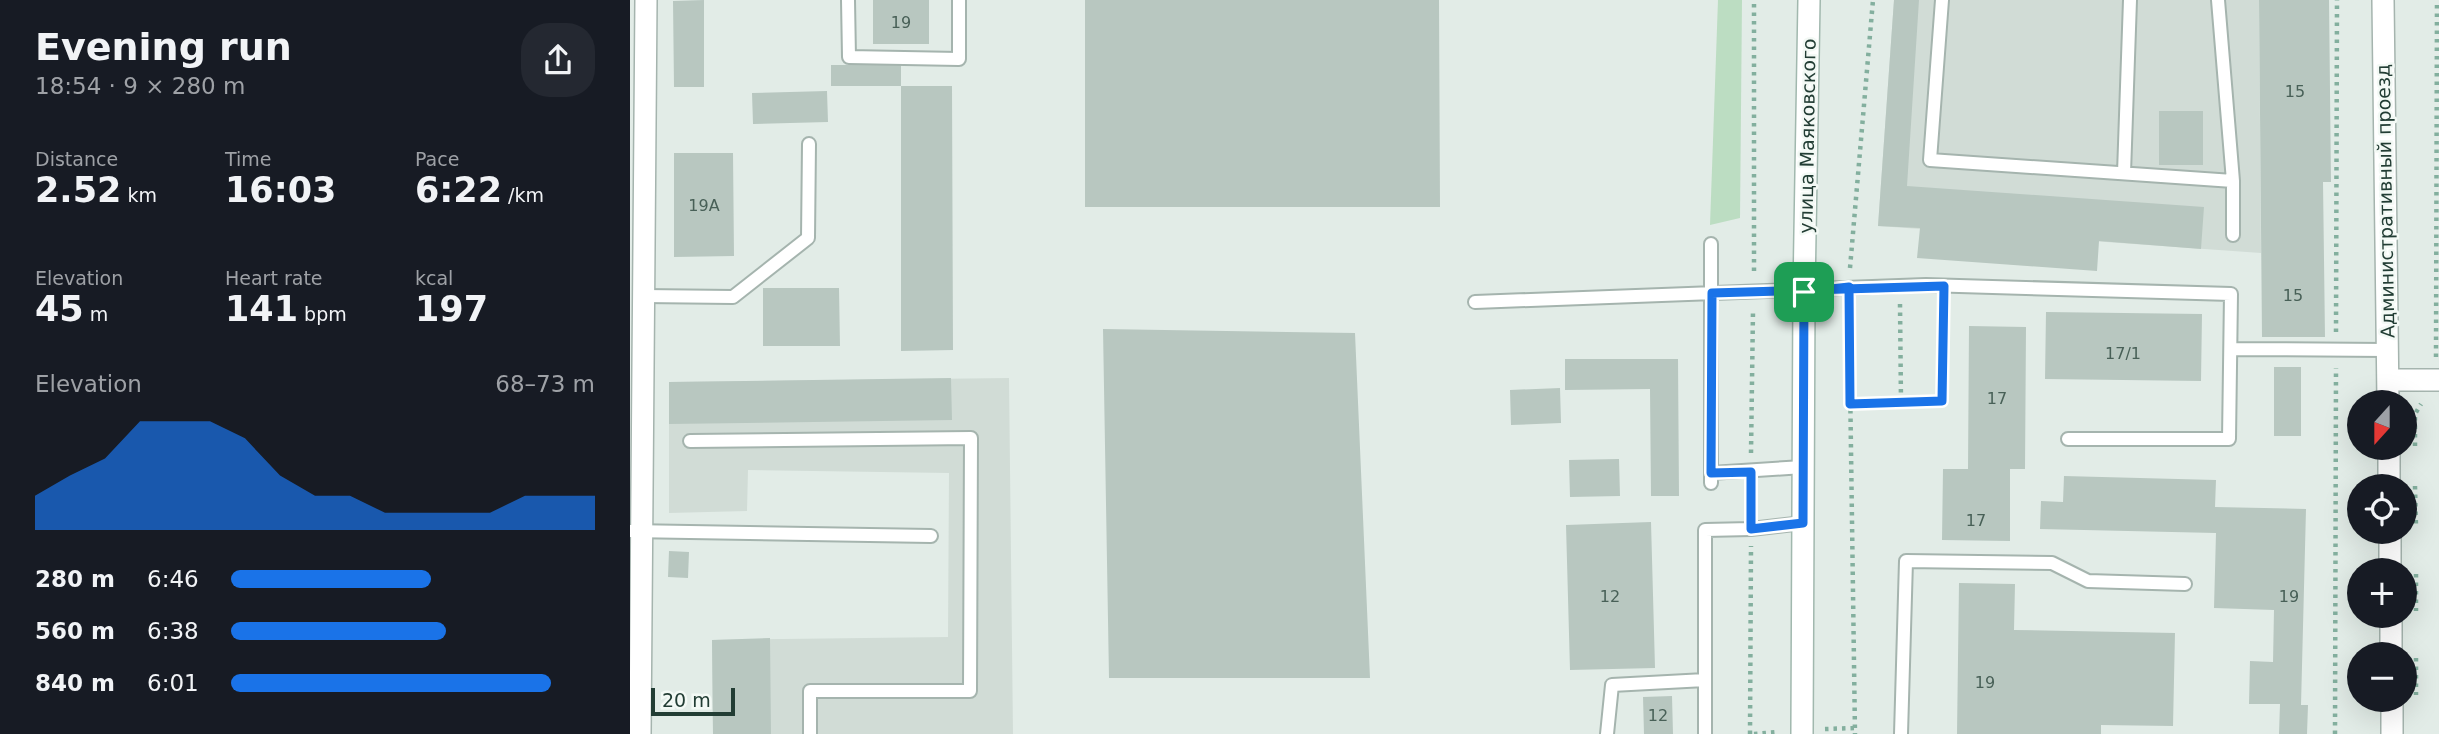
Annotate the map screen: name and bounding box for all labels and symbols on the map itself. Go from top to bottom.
house number: 19 [891,13,911,32]
street label: улица Маяковского [1794,38,1820,234]
street label: Административный проезд [2372,64,2398,338]
house number: 15 [2285,82,2305,101]
house number: 19А [688,196,720,215]
pin [1774,262,1834,322]
house number: 15 [2283,286,2303,305]
house number: 17/1 [2105,344,2141,363]
house number: 17 [1987,389,2007,408]
north arrow [2347,390,2417,460]
house number: 17 [1966,511,1986,530]
house number: 12 [1600,587,1620,606]
house number: 19 [2279,587,2299,606]
house number: 19 [1975,673,1995,692]
scale bar [651,685,735,717]
house number: 12 [1648,706,1668,725]

